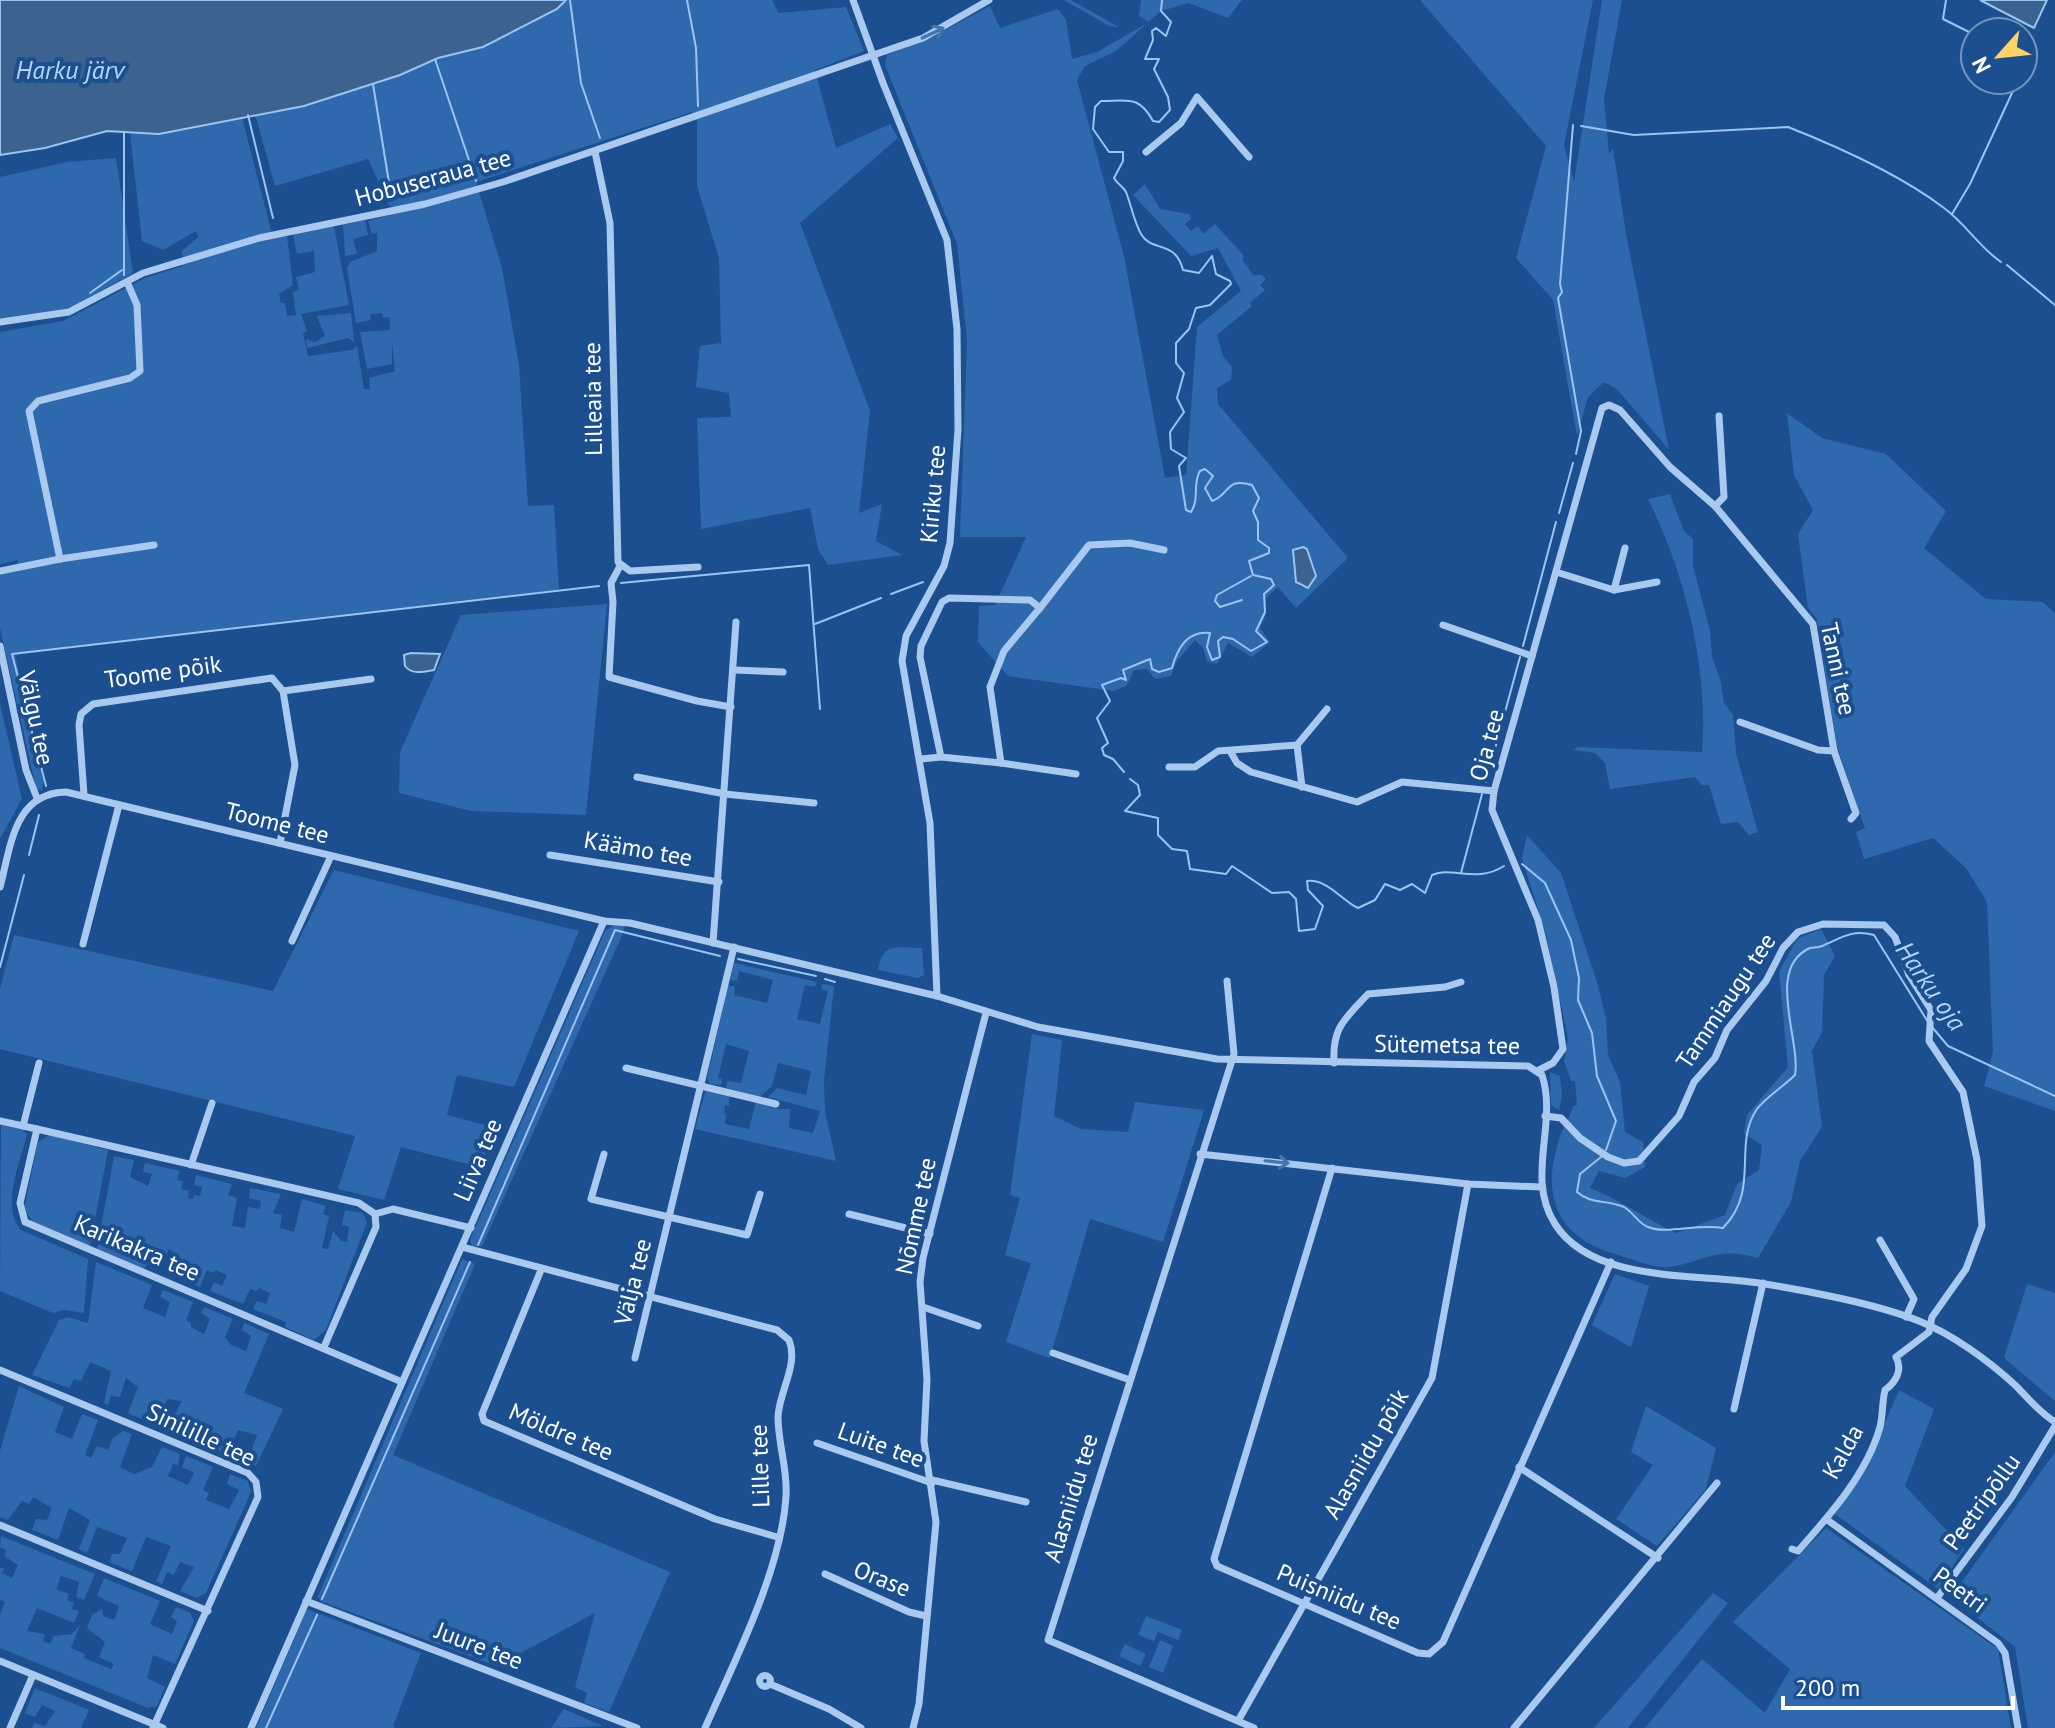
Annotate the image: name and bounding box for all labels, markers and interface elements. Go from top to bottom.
north arrow [1959,16,2039,96]
one-way arrow [921,25,945,40]
text: N [1965,52,1997,78]
water label: Harku järv [16,53,127,86]
street label: Hobuseraua tee [351,142,514,213]
street label: Lilleaia tee [576,342,609,456]
street label: Kiriku tee [913,444,952,544]
street label: Tanni tee [1814,620,1863,718]
street label: Toome põik [102,648,224,695]
street label: Välgu tee [11,667,62,768]
street label: Oja tee [1462,706,1511,784]
street label: Toome tee [222,795,332,850]
street label: Käämo tee [582,824,695,873]
street label: Tammiaugu tee [1669,927,1782,1075]
water label: Harku oja [1889,935,1974,1037]
street label: Sütemetsa tee [1374,1028,1520,1061]
street label: Liiva tee [446,1114,509,1206]
street label: Nõmme tee [888,1155,943,1277]
one-way arrow [1263,1155,1290,1170]
street label: Karikakra tee [70,1207,205,1288]
street label: Välja tee [607,1235,658,1329]
street label: Alasniidu põik [1316,1383,1416,1524]
street label: Sinilille tee [142,1396,261,1473]
street label: Möldre tee [504,1396,618,1467]
street label: Luite tee [834,1415,929,1474]
street label: Kalda [1815,1419,1870,1485]
street label: Lille tee [743,1424,776,1508]
street label: Alasniidu tee [1036,1430,1105,1566]
street label: Peetripõllu [1936,1447,2027,1556]
street label: Orase [849,1553,915,1604]
street label: Puisniidu tee [1272,1556,1406,1637]
street label: Peetri [1927,1560,1993,1620]
street label: Juure tee [430,1614,527,1676]
scale bar [1783,1660,2013,1710]
text: 200 m [1795,1672,1860,1703]

